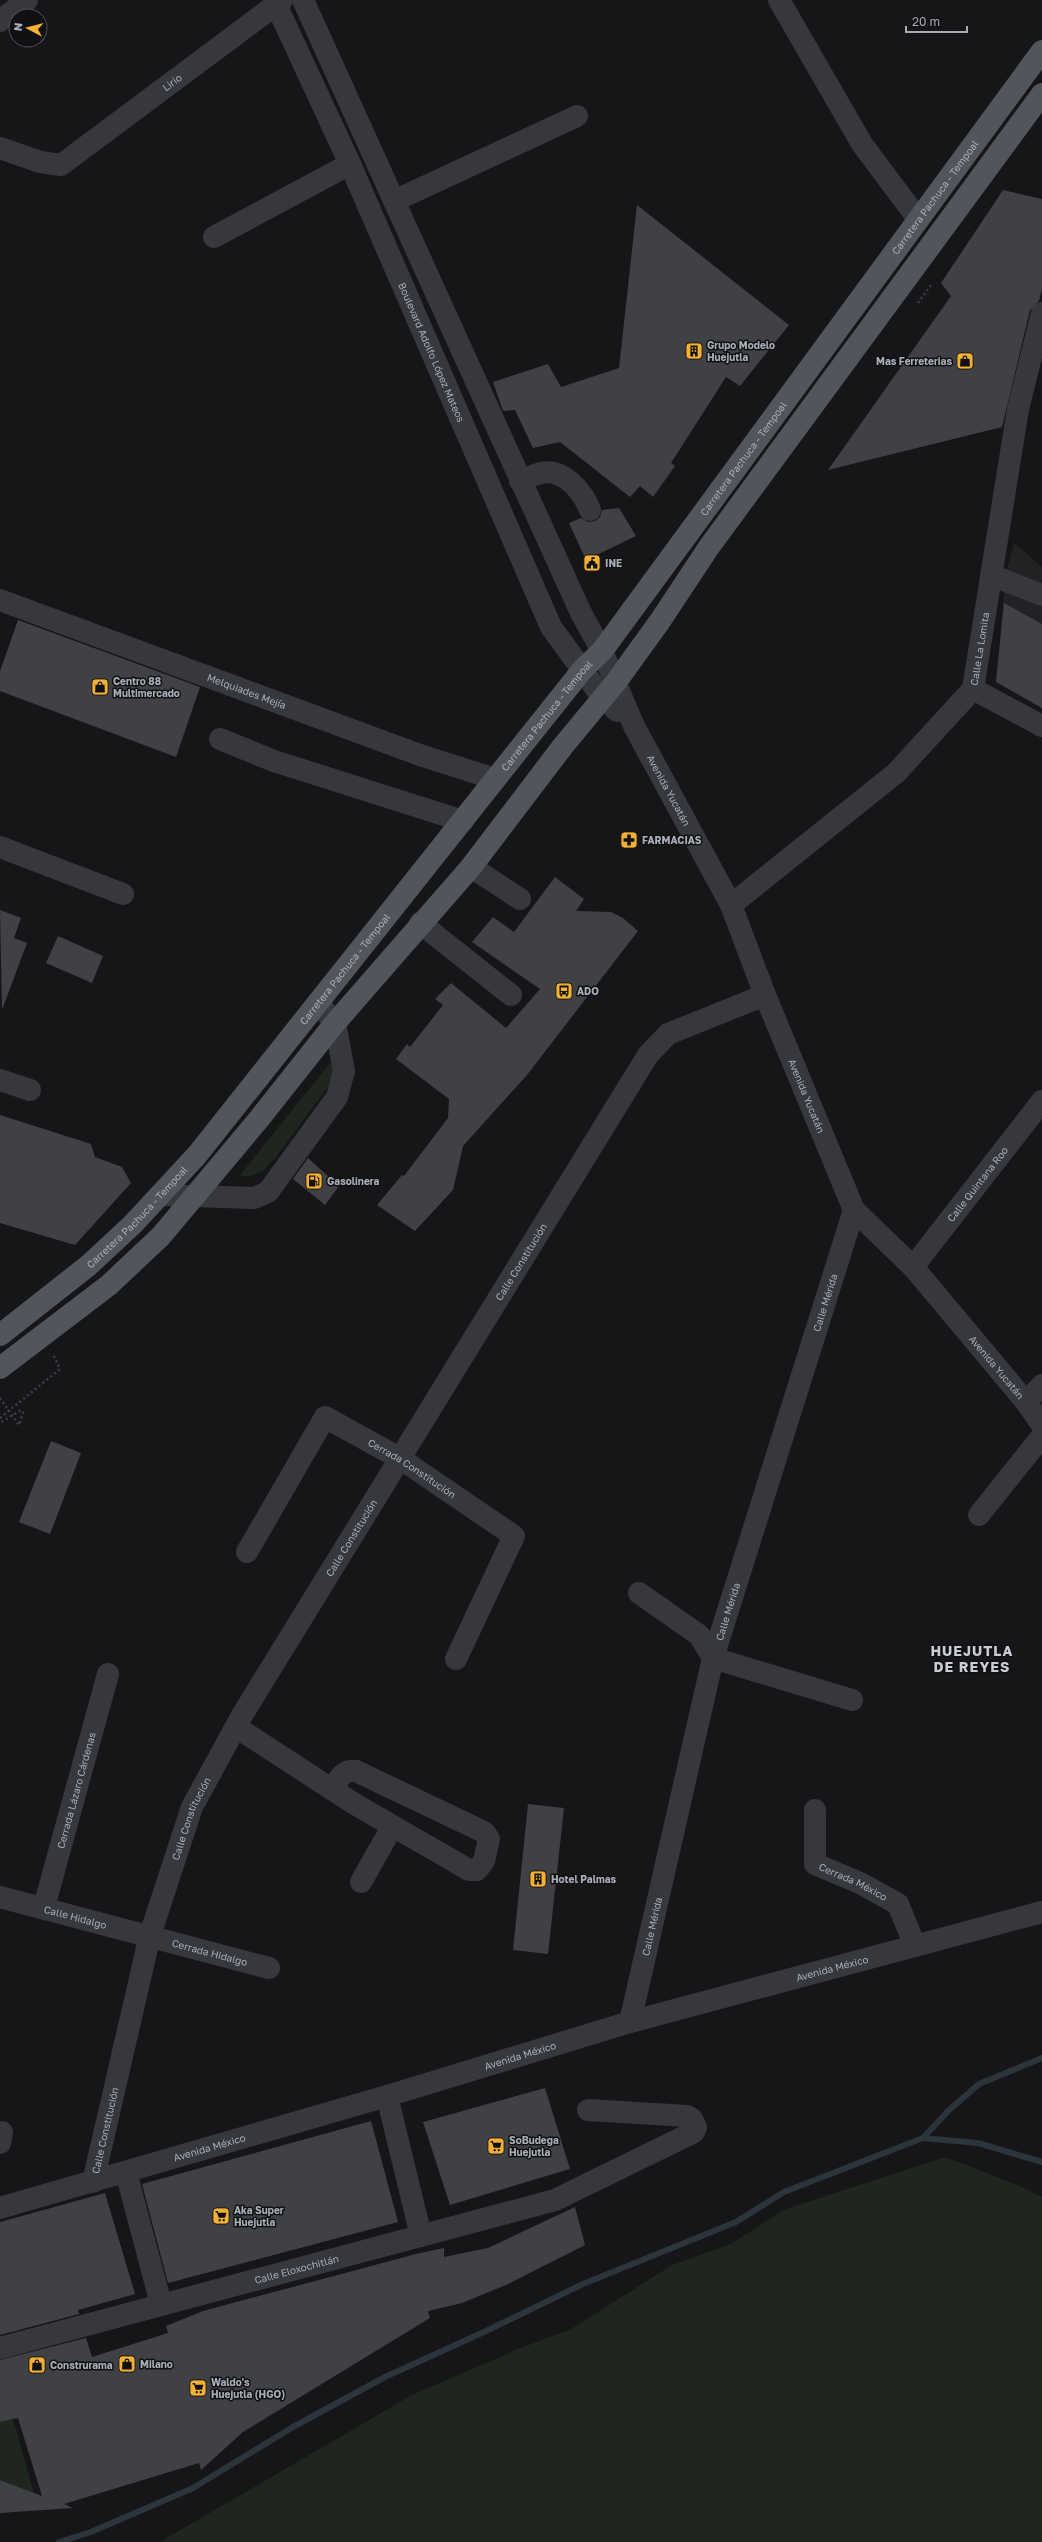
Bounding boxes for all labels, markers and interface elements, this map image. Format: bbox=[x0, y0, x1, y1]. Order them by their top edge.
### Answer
north arrow bbox=[8, 8, 48, 48]
scale bar bbox=[906, 8, 967, 34]
text: 20 m bbox=[912, 14, 940, 29]
text: N bbox=[11, 22, 25, 32]
street label: Lirio bbox=[160, 71, 184, 93]
street label: Carretera Pachuca - Tempoal bbox=[889, 138, 981, 257]
street label: Boulevard Adolfo López Mateos bbox=[396, 281, 467, 424]
place label: Grupo Modelo Huejutla bbox=[707, 339, 775, 363]
building icon: Grupo Modelo Huejutla bbox=[684, 341, 704, 361]
shop icon: Mas Ferreterias bbox=[955, 351, 975, 371]
place label: Mas Ferreterias bbox=[876, 355, 952, 367]
street label: Carretera Pachuca - Tempoal bbox=[697, 399, 789, 518]
public building icon: INE bbox=[582, 553, 602, 573]
place label: INE bbox=[605, 557, 622, 569]
street label: Calle La Lomita bbox=[968, 611, 991, 686]
street label: Carretera Pachuca - Tempoal bbox=[498, 658, 594, 773]
street label: Melquiades Mejía bbox=[206, 671, 288, 711]
place label: Centro 88 Multimercado bbox=[113, 675, 180, 699]
shop icon: Centro 88 Multimercado bbox=[90, 677, 110, 697]
street label: Avenida Yucatán bbox=[645, 752, 693, 828]
pharmacy icon: FARMACIAS bbox=[619, 830, 639, 850]
place label: FARMACIAS bbox=[642, 834, 702, 846]
street label: Carretera Pachuca - Tempoal bbox=[297, 911, 392, 1027]
bus stop icon: ADO bbox=[554, 981, 574, 1001]
place label: ADO bbox=[577, 985, 599, 997]
street label: Avenida Yucatán bbox=[786, 1057, 827, 1135]
street label: Calle Quintana Roo bbox=[944, 1144, 1010, 1224]
street label: Carretera Pachuca - Tempoal bbox=[84, 1164, 190, 1270]
fuel station icon: Gasolinera bbox=[304, 1171, 324, 1191]
place label: Gasolinera bbox=[327, 1175, 380, 1187]
street label: Calle Constitución bbox=[493, 1221, 549, 1303]
street label: Calle Mérida bbox=[810, 1272, 840, 1333]
street label: Avenida Yucatán bbox=[967, 1333, 1027, 1401]
street label: Cerrada Constitución bbox=[366, 1436, 458, 1501]
street label: Calle Constitución bbox=[323, 1497, 379, 1579]
street label: Calle Mérida bbox=[713, 1581, 742, 1642]
district label: HUEJUTLA DE REYES bbox=[930, 1642, 1014, 1675]
street label: Cerrada Lázaro Cárdenas bbox=[54, 1731, 98, 1850]
street label: Calle Constitución bbox=[169, 1775, 213, 1862]
street label: Cerrada México bbox=[817, 1860, 889, 1903]
building icon: Hotel Palmas bbox=[528, 1869, 548, 1889]
place label: Hotel Palmas bbox=[551, 1873, 617, 1885]
street label: Calle Mérida bbox=[639, 1896, 664, 1957]
street label: Calle Hidalgo bbox=[43, 1903, 108, 1931]
street label: Cerrada Hidalgo bbox=[171, 1937, 249, 1968]
street label: Avenida México bbox=[795, 1953, 869, 1983]
street label: Avenida México bbox=[483, 2039, 557, 2072]
street label: Calle Constitución bbox=[89, 2086, 121, 2175]
street label: Avenida México bbox=[172, 2131, 247, 2163]
place label: SoBudega Huejutla bbox=[509, 2134, 559, 2158]
supermarket icon: SoBudega Huejutla bbox=[486, 2136, 506, 2156]
place label: Aka Super Huejutla bbox=[234, 2204, 284, 2228]
supermarket icon: Aka Super Huejutla bbox=[211, 2206, 231, 2226]
street label: Calle Eloxochitlán bbox=[253, 2252, 340, 2286]
shop icon: Milano bbox=[117, 2354, 137, 2374]
shop icon: Construrama bbox=[27, 2355, 47, 2375]
place label: Milano bbox=[140, 2358, 173, 2370]
place label: Construrama bbox=[50, 2359, 113, 2371]
place label: Waldo's Huejutla (HGO) bbox=[211, 2376, 285, 2400]
supermarket icon: Waldo's Huejutla (HGO) bbox=[188, 2378, 208, 2398]

